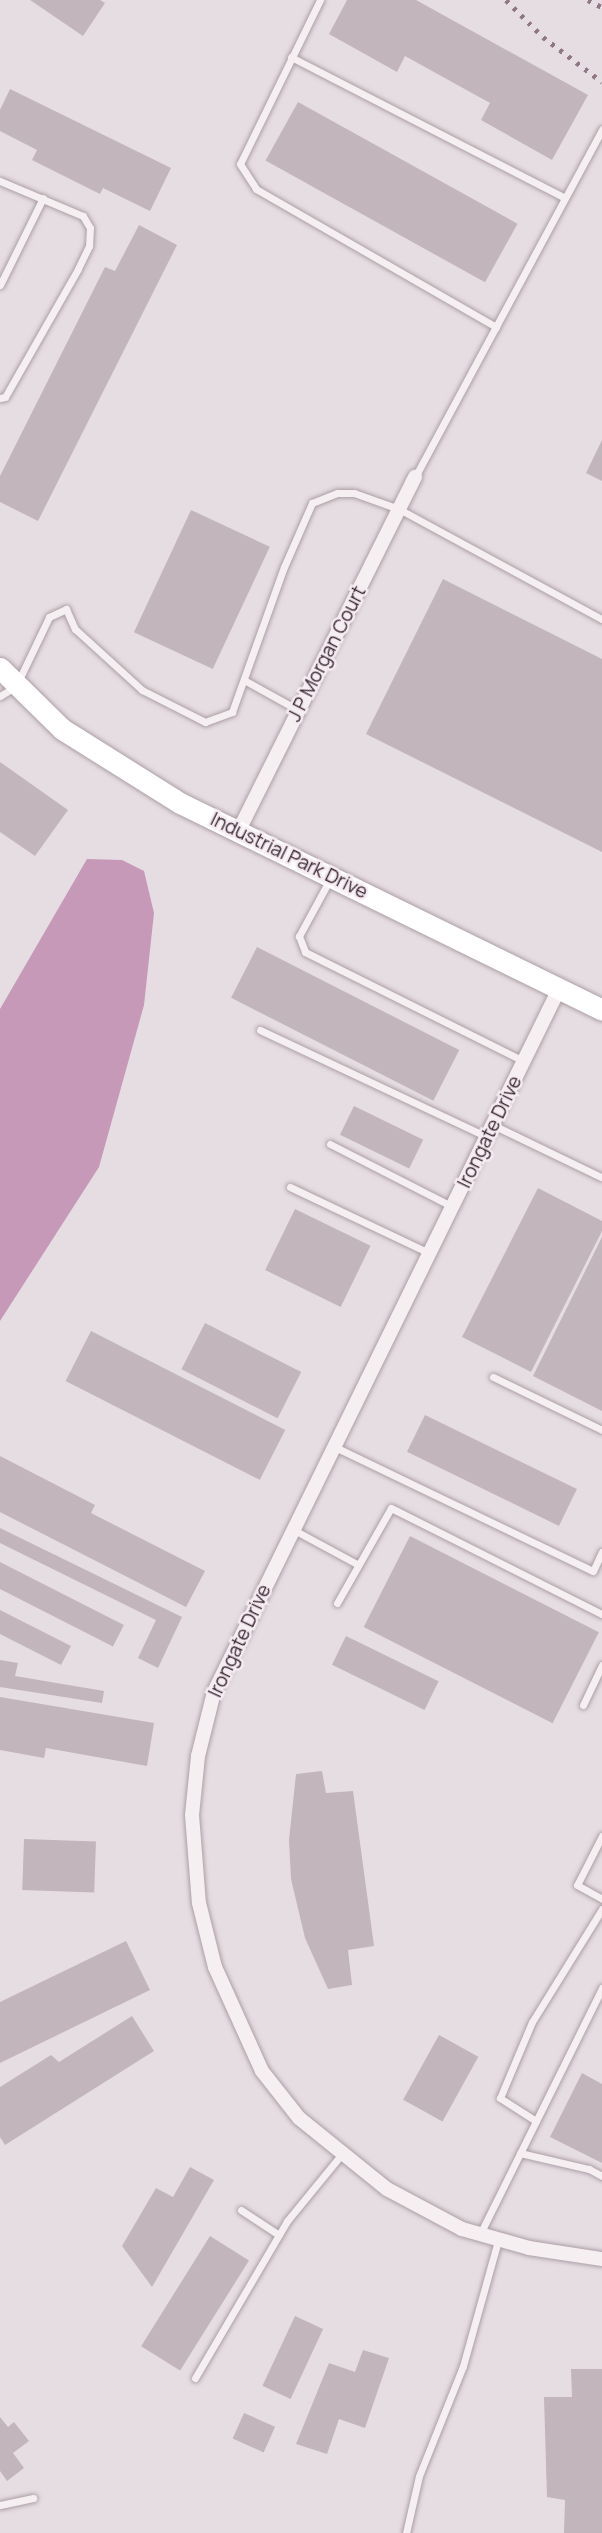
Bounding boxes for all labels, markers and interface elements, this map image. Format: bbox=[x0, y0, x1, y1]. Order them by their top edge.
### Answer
street label: J P Morgan Court bbox=[283, 582, 371, 726]
street label: Industrial Park Drive bbox=[207, 808, 371, 904]
street label: Irongate Drive bbox=[453, 1072, 527, 1192]
street label: Irongate Drive bbox=[204, 1581, 276, 1701]

